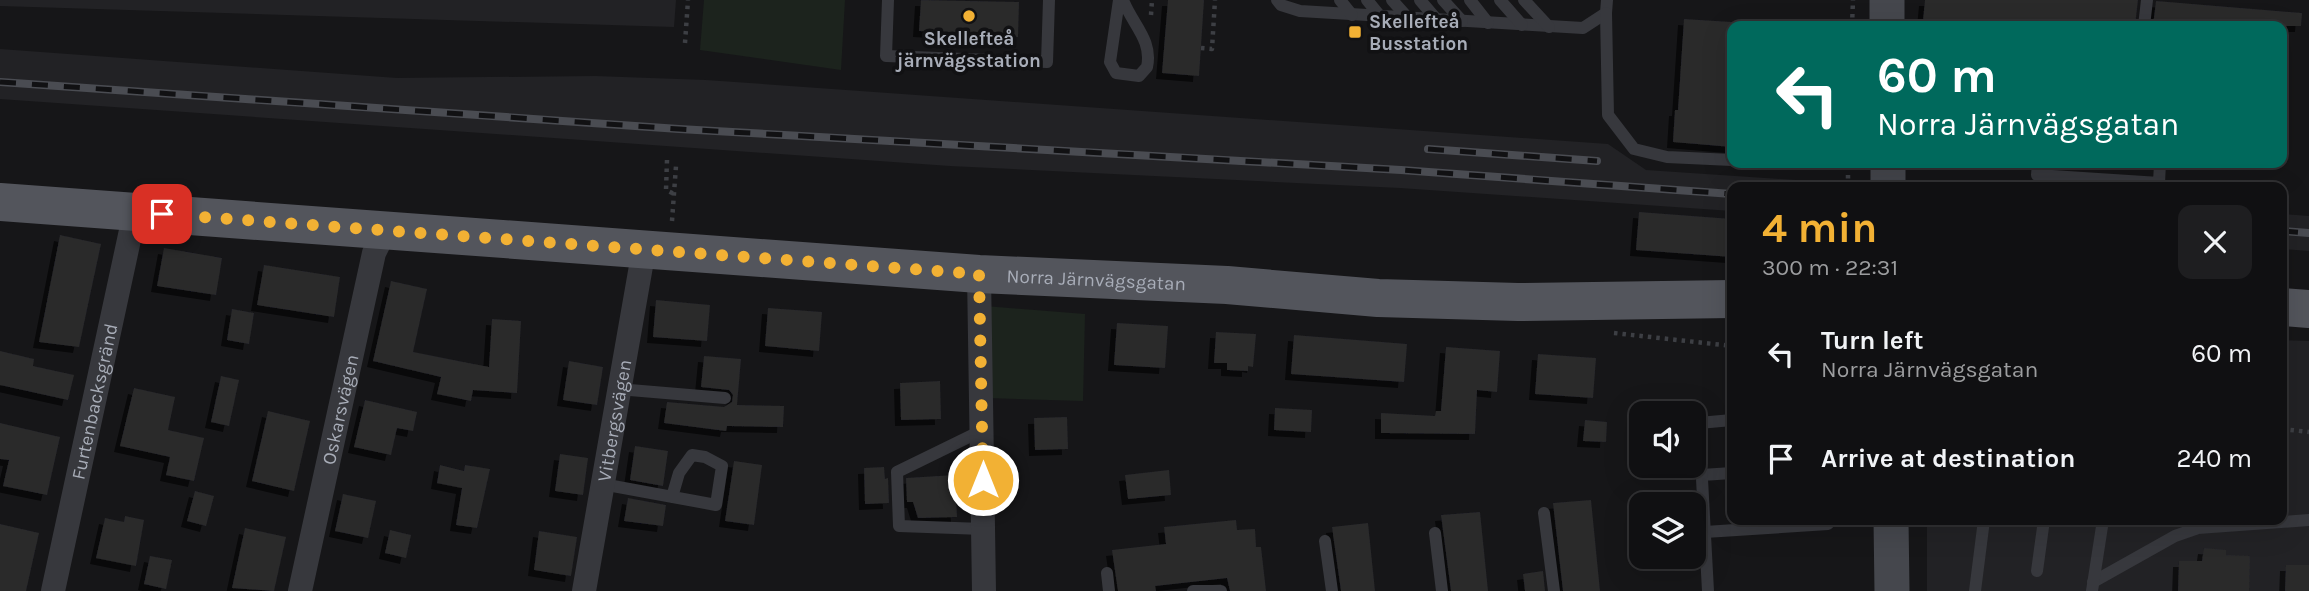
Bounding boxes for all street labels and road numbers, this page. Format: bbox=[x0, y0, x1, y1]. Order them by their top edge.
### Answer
street label: Norra Järnvägsgatan bbox=[1006, 265, 1186, 295]
street label: Furtenbacksgränd bbox=[67, 321, 123, 482]
street label: Oskarsvägen bbox=[318, 352, 364, 467]
street label: Vitbergsvägen bbox=[593, 358, 636, 484]

